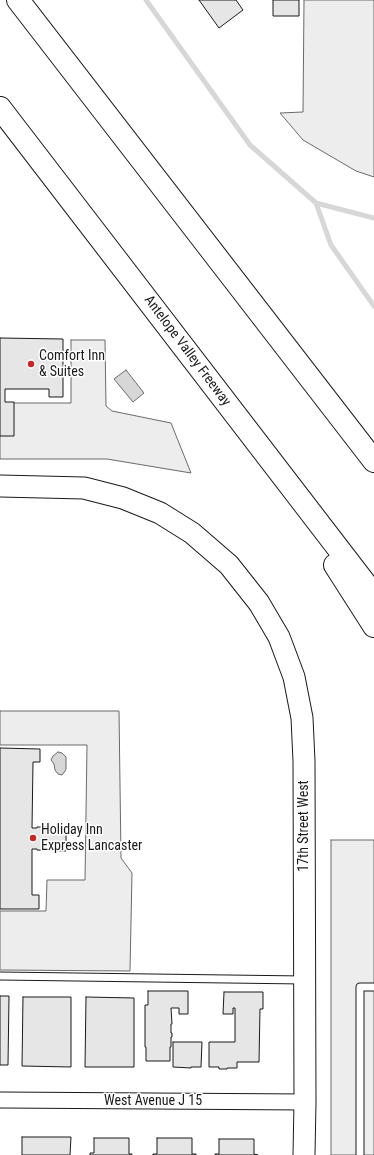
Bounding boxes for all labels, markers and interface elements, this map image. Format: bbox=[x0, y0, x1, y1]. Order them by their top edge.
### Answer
street label: Antelope Valley Freeway bbox=[140, 292, 234, 410]
place label: Comfort Inn & Suites bbox=[39, 348, 105, 380]
marker: Comfort Inn & Suites bbox=[26, 359, 36, 369]
street label: 17th Street West bbox=[296, 780, 312, 872]
place label: Holiday Inn Express Lancaster bbox=[41, 822, 142, 854]
marker: Holiday Inn Express Lancaster bbox=[28, 833, 38, 843]
street label: West Avenue J 15 bbox=[104, 1093, 202, 1109]

